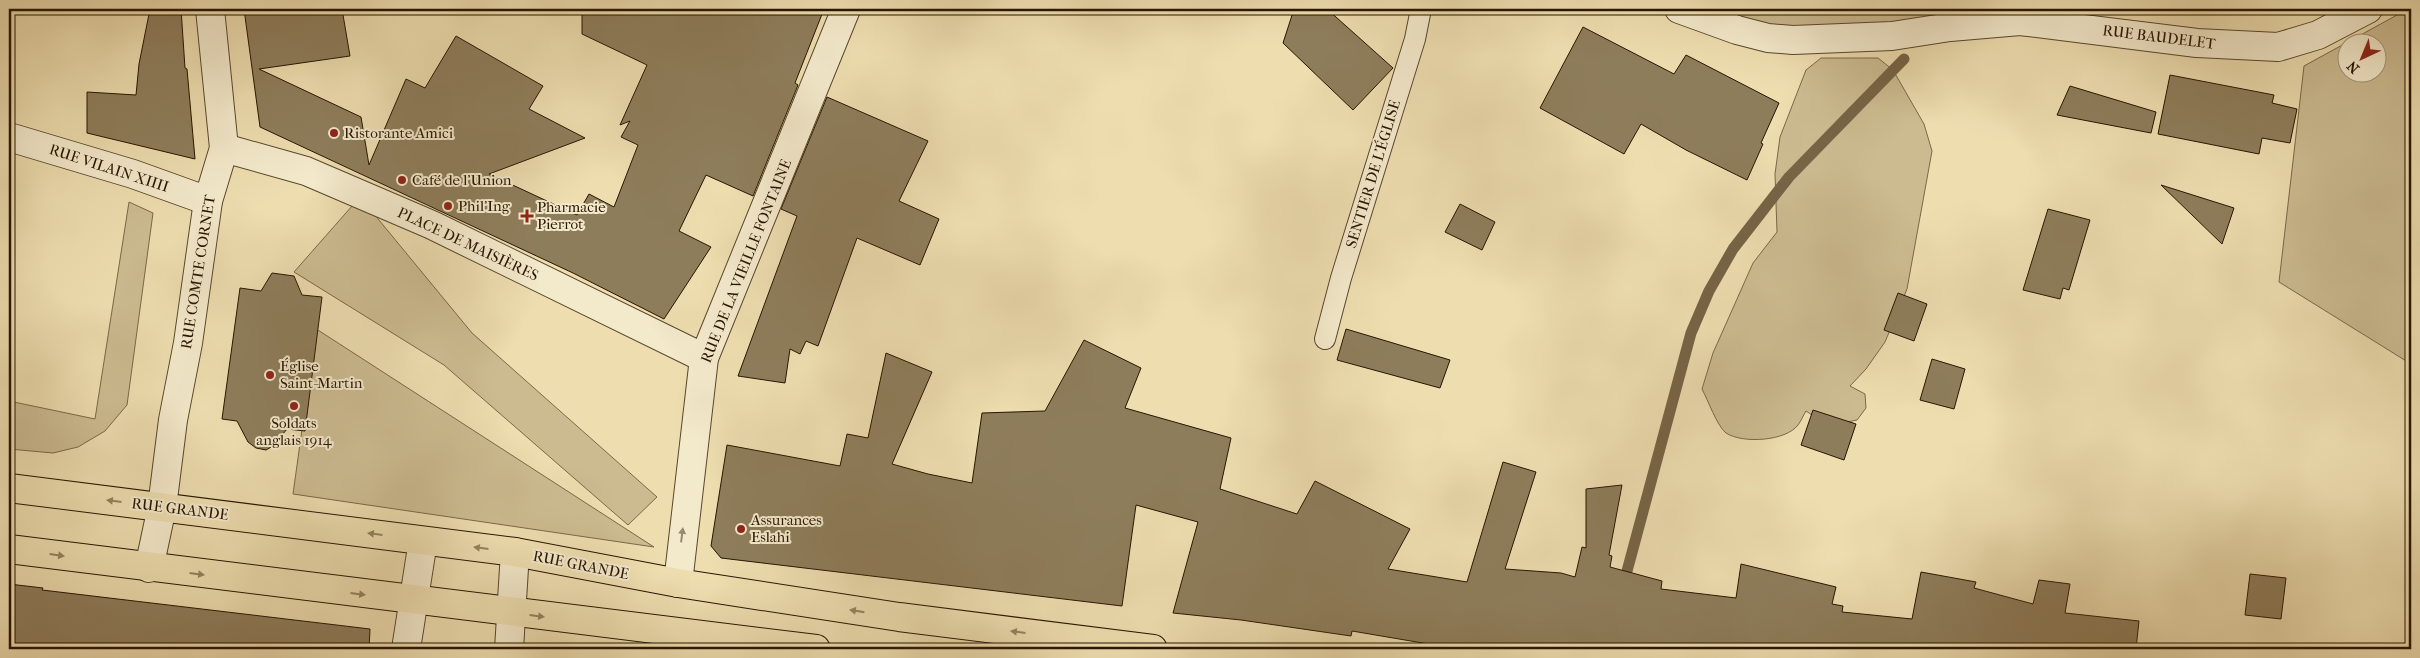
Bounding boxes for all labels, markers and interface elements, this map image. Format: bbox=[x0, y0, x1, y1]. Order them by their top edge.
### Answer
street label: RUE BAUDELET bbox=[2101, 21, 2217, 53]
north arrow bbox=[2338, 32, 2388, 82]
text: N bbox=[2343, 57, 2363, 77]
street label: SENTIER DE L’ÉGLISE bbox=[1342, 98, 1404, 250]
place label: Ristorante Amici bbox=[344, 124, 454, 142]
marker: Ristorante Amici bbox=[328, 127, 340, 139]
street label: RUE VILAIN XIIII bbox=[47, 140, 171, 196]
street label: RUE DE LA VIEILLE FONTAINE bbox=[697, 156, 795, 366]
place label: Café de l'Union bbox=[412, 171, 512, 189]
marker: Café de l'Union bbox=[396, 174, 408, 186]
street label: RUE COMTE CORNET bbox=[177, 193, 219, 350]
place label: Phil'Ing bbox=[458, 197, 511, 215]
place label: Pharmacie Pierrot bbox=[537, 198, 606, 233]
marker: Phil'Ing bbox=[442, 200, 454, 212]
street label: PLACE DE MAISIÈRES bbox=[395, 203, 542, 285]
marker: Pharmacie Pierrot bbox=[521, 210, 533, 222]
place label: Église Saint-Martin bbox=[280, 357, 363, 392]
marker: Église Saint-Martin bbox=[264, 369, 276, 381]
marker: Soldats anglais 1914 bbox=[288, 400, 300, 412]
place label: Soldats anglais 1914 bbox=[256, 414, 333, 449]
street label: RUE GRANDE bbox=[131, 494, 229, 524]
one-way arrow bbox=[106, 497, 122, 505]
place label: Assurances Eslahi bbox=[750, 511, 822, 546]
marker: Assurances Eslahi bbox=[735, 523, 747, 535]
one-way arrow bbox=[678, 527, 686, 543]
one-way arrow bbox=[366, 530, 382, 538]
one-way arrow bbox=[473, 544, 489, 552]
street label: RUE GRANDE bbox=[531, 547, 631, 583]
one-way arrow bbox=[49, 551, 65, 559]
one-way arrow bbox=[189, 570, 205, 578]
one-way arrow bbox=[351, 590, 367, 598]
one-way arrow bbox=[848, 606, 864, 614]
one-way arrow bbox=[529, 612, 545, 620]
one-way arrow bbox=[1009, 628, 1025, 636]

